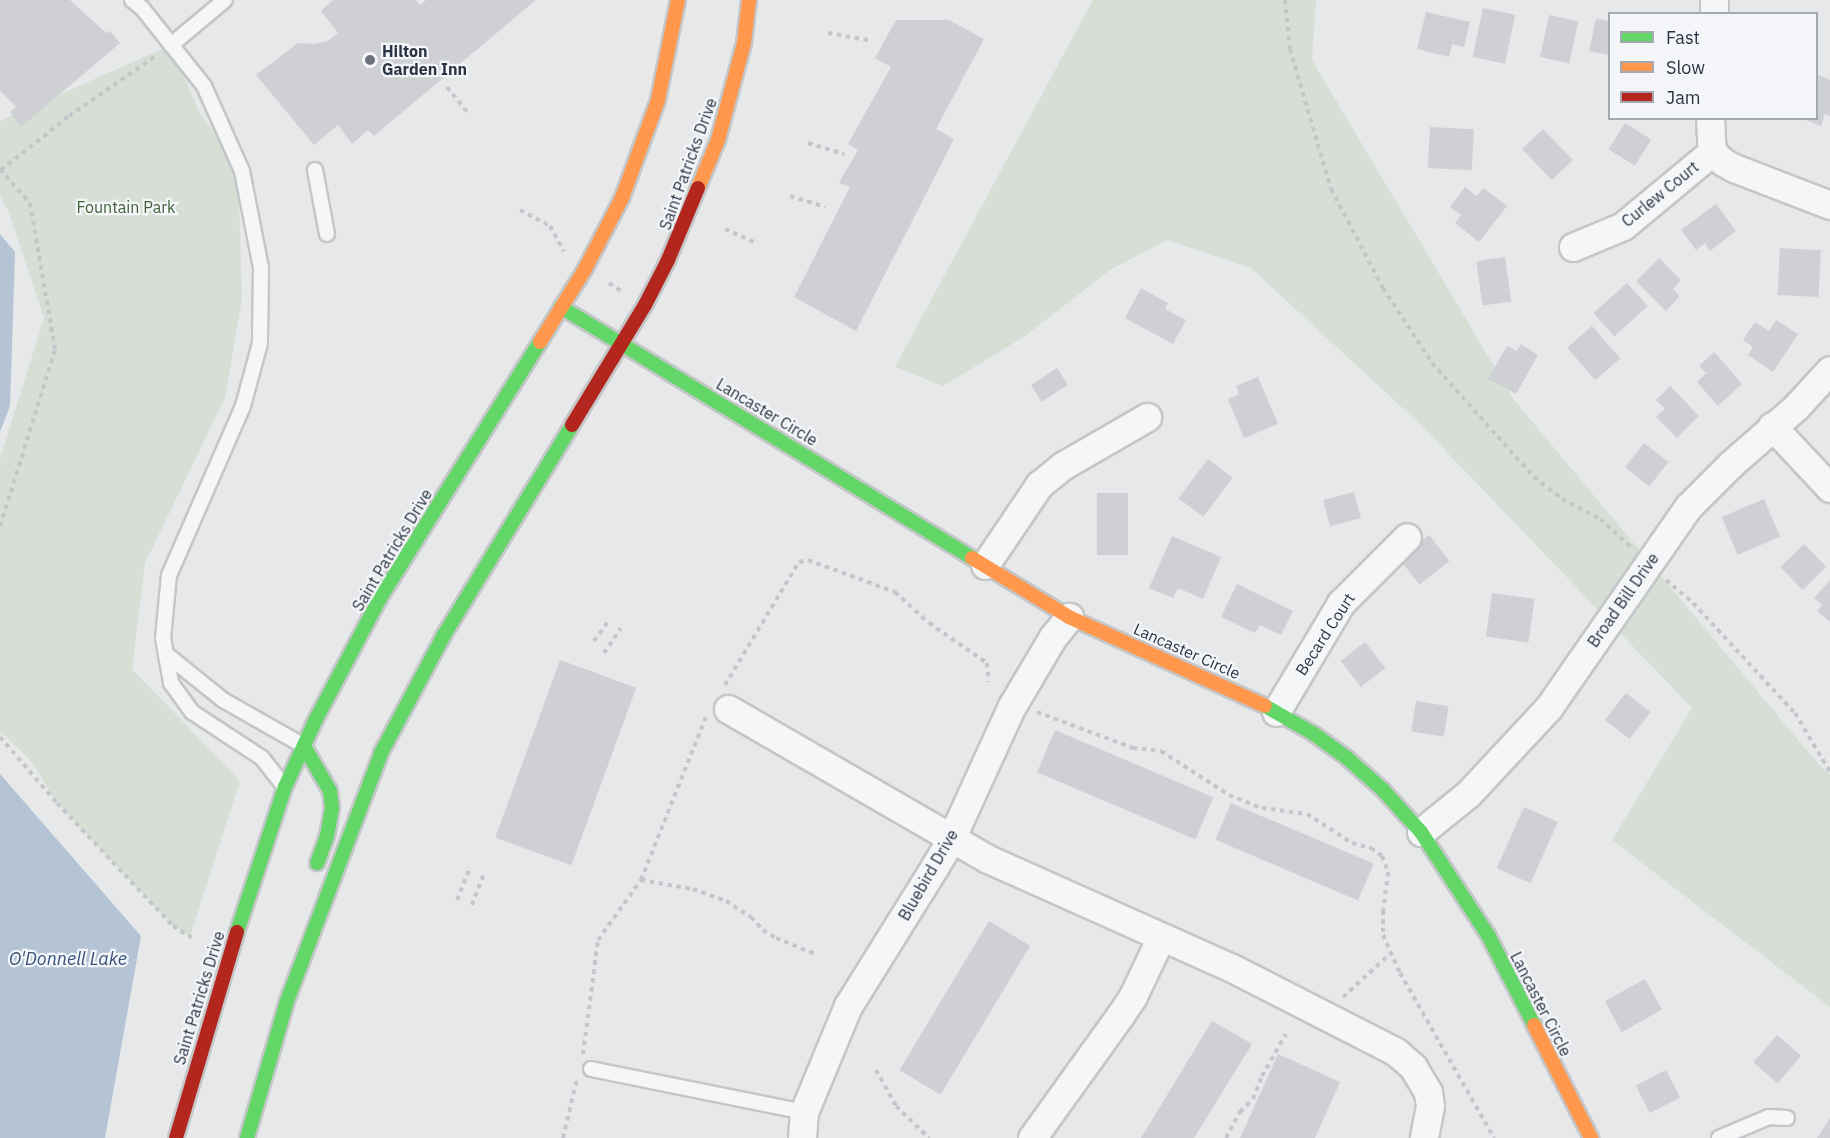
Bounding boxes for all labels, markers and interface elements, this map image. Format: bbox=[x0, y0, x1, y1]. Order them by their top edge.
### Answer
legend bbox=[1608, 12, 1818, 120]
text: Fast bbox=[1666, 26, 1700, 49]
place label: Hilton Garden Inn bbox=[382, 41, 467, 79]
marker: Hilton Garden Inn bbox=[363, 53, 377, 67]
text: Slow bbox=[1666, 56, 1705, 79]
text: Jam bbox=[1666, 86, 1701, 109]
street label: Saint Patricks Drive bbox=[655, 95, 721, 233]
street label: Curlew Court bbox=[1618, 157, 1702, 231]
park label: Fountain Park bbox=[76, 197, 176, 217]
street label: Lancaster Circle bbox=[713, 374, 821, 450]
street label: Saint Patricks Drive bbox=[348, 486, 436, 614]
street label: Broad Bill Drive bbox=[1583, 549, 1663, 651]
street label: Becard Court bbox=[1291, 589, 1359, 679]
street label: Lancaster Circle bbox=[1131, 619, 1243, 683]
street label: Bluebird Drive bbox=[894, 826, 962, 924]
street label: Saint Patricks Drive bbox=[170, 929, 228, 1067]
water label: O'Donnell Lake bbox=[9, 948, 127, 970]
street label: Lancaster Circle bbox=[1506, 948, 1576, 1060]

